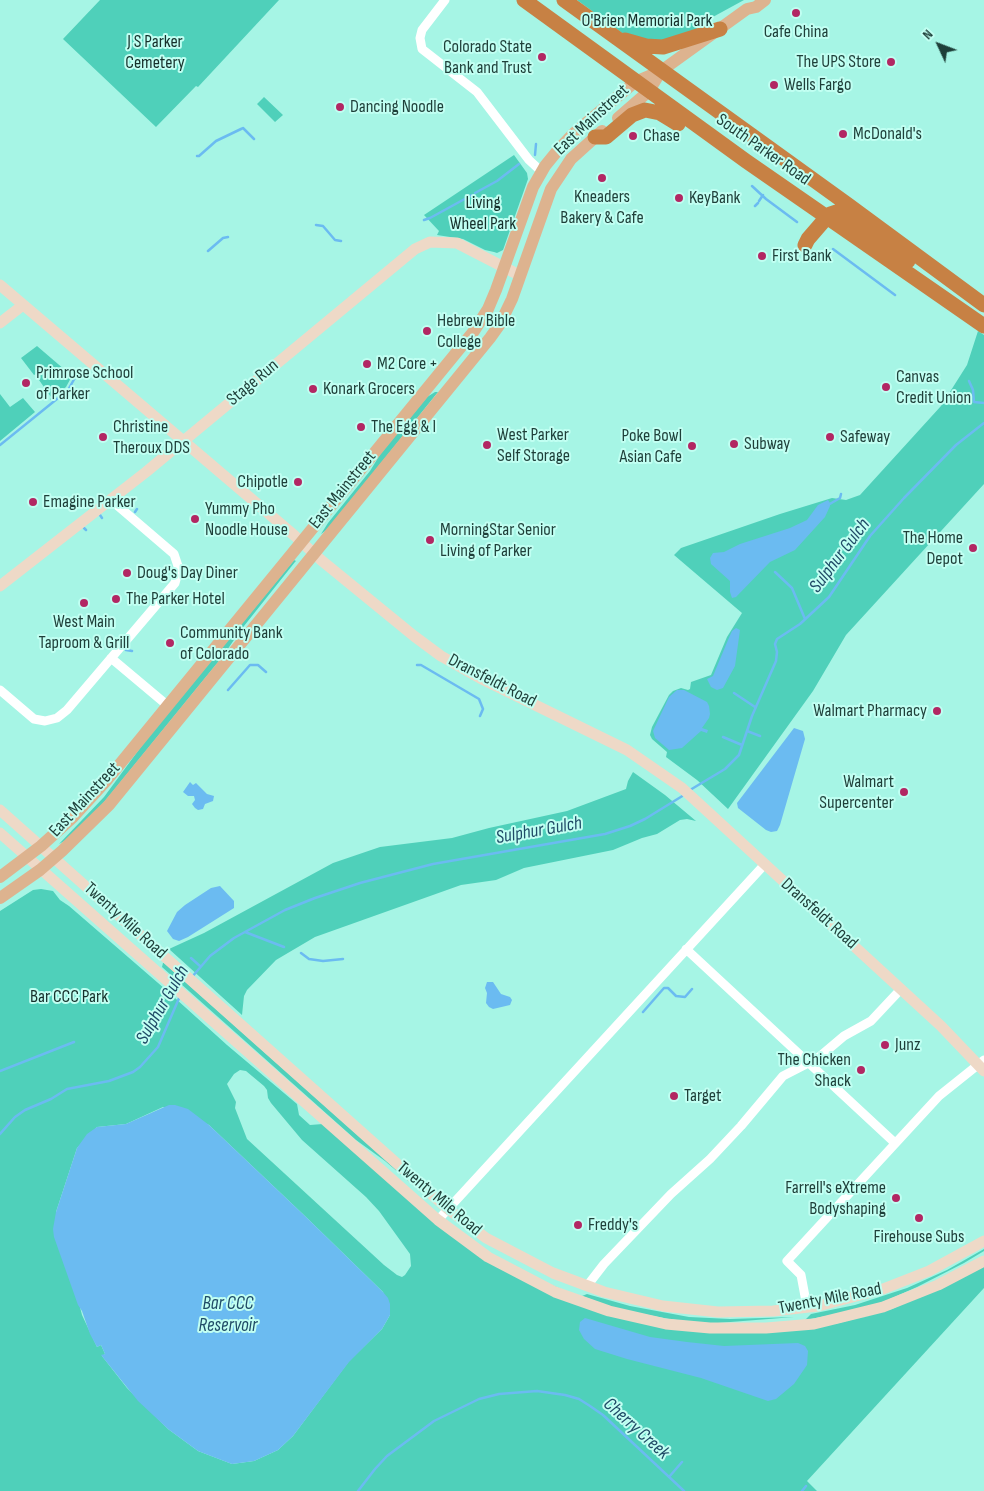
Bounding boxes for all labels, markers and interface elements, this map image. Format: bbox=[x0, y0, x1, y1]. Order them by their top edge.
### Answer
marker: Cafe China bbox=[790, 7, 802, 19]
park label: O'Brien Memorial Park bbox=[582, 10, 712, 32]
north arrow bbox=[914, 20, 964, 70]
place label: Cafe China bbox=[764, 21, 828, 43]
text: N bbox=[919, 26, 936, 43]
park label: J S Parker Cemetery bbox=[125, 31, 185, 74]
place label: Colorado State Bank and Trust bbox=[443, 36, 532, 78]
marker: Colorado State Bank and Trust bbox=[536, 51, 548, 63]
place label: The UPS Store bbox=[796, 51, 881, 73]
marker: The UPS Store bbox=[885, 56, 897, 68]
place label: Wells Fargo bbox=[784, 74, 851, 96]
marker: Wells Fargo bbox=[768, 79, 780, 91]
street label: East Mainstreet bbox=[550, 80, 634, 160]
place label: Dancing Noodle bbox=[350, 96, 444, 118]
marker: Dancing Noodle bbox=[334, 101, 346, 113]
street label: South Parker Road bbox=[712, 110, 814, 190]
place label: McDonald's bbox=[853, 123, 922, 145]
place label: Chase bbox=[643, 125, 680, 147]
marker: McDonald's bbox=[837, 128, 849, 140]
marker: Chase bbox=[627, 130, 639, 142]
marker: Kneaders Bakery & Cafe bbox=[596, 172, 608, 184]
place label: Kneaders Bakery & Cafe bbox=[560, 186, 644, 228]
place label: KeyBank bbox=[689, 187, 740, 209]
park label: Living Wheel Park bbox=[450, 192, 516, 234]
marker: KeyBank bbox=[673, 192, 685, 204]
place label: First Bank bbox=[772, 245, 832, 267]
marker: First Bank bbox=[756, 250, 768, 262]
place label: Hebrew Bible College bbox=[437, 310, 515, 352]
marker: Hebrew Bible College bbox=[421, 325, 433, 337]
place label: M2 Core + bbox=[377, 353, 438, 375]
street label: Stage Run bbox=[223, 355, 283, 411]
marker: M2 Core + bbox=[361, 358, 373, 370]
place label: Primrose School of Parker bbox=[36, 362, 133, 404]
place label: Canvas Credit Union bbox=[896, 366, 971, 408]
marker: Primrose School of Parker bbox=[20, 377, 32, 389]
place label: Konark Grocers bbox=[323, 378, 415, 400]
marker: Canvas Credit Union bbox=[880, 381, 892, 393]
marker: Konark Grocers bbox=[307, 383, 319, 395]
place label: Christine Theroux DDS bbox=[113, 416, 190, 458]
place label: The Egg & I bbox=[371, 416, 436, 438]
marker: The Egg & I bbox=[355, 421, 367, 433]
place label: West Parker Self Storage bbox=[497, 424, 570, 466]
place label: Poke Bowl Asian Cafe bbox=[620, 425, 682, 468]
place label: Safeway bbox=[840, 426, 890, 448]
marker: Christine Theroux DDS bbox=[97, 431, 109, 443]
marker: Safeway bbox=[824, 431, 836, 443]
place label: Subway bbox=[744, 433, 790, 455]
marker: Subway bbox=[728, 438, 740, 450]
marker: West Parker Self Storage bbox=[481, 439, 493, 451]
marker: Poke Bowl Asian Cafe bbox=[686, 440, 698, 452]
street label: East Mainstreet bbox=[305, 447, 381, 533]
place label: Chipotle bbox=[237, 471, 288, 493]
marker: Chipotle bbox=[292, 476, 304, 488]
place label: Emagine Parker bbox=[43, 491, 136, 513]
marker: Emagine Parker bbox=[27, 496, 39, 508]
place label: Yummy Pho Noodle House bbox=[205, 498, 288, 540]
marker: Yummy Pho Noodle House bbox=[189, 513, 201, 525]
water label: Sulphur Gulch bbox=[805, 514, 875, 598]
place label: MorningStar Senior Living of Parker bbox=[440, 519, 556, 562]
place label: The Home Depot bbox=[903, 527, 963, 570]
marker: MorningStar Senior Living of Parker bbox=[424, 534, 436, 546]
marker: The Home Depot bbox=[967, 542, 979, 554]
place label: Doug's Day Diner bbox=[137, 562, 238, 584]
marker: Doug's Day Diner bbox=[121, 567, 133, 579]
place label: The Parker Hotel bbox=[126, 588, 225, 610]
marker: The Parker Hotel bbox=[110, 593, 122, 605]
marker: West Main Taproom & Grill bbox=[78, 597, 90, 609]
place label: West Main Taproom & Grill bbox=[39, 611, 129, 654]
place label: Community Bank of Colorado bbox=[180, 622, 283, 664]
marker: Community Bank of Colorado bbox=[164, 637, 176, 649]
street label: Dransfeldt Road bbox=[444, 650, 540, 712]
place label: Walmart Pharmacy bbox=[813, 700, 927, 722]
marker: Walmart Pharmacy bbox=[931, 705, 943, 717]
street label: East Mainstreet bbox=[45, 758, 125, 842]
place label: Walmart Supercenter bbox=[819, 771, 894, 814]
marker: Walmart Supercenter bbox=[898, 786, 910, 798]
water label: Sulphur Gulch bbox=[494, 812, 584, 850]
street label: Dransfeldt Road bbox=[776, 874, 862, 954]
street label: Twenty Mile Road bbox=[79, 878, 171, 964]
water label: Sulphur Gulch bbox=[131, 962, 195, 1048]
park label: Bar CCC Park bbox=[30, 986, 108, 1008]
place label: Junz bbox=[895, 1034, 920, 1056]
marker: Junz bbox=[879, 1039, 891, 1051]
place label: The Chicken Shack bbox=[778, 1049, 851, 1092]
marker: The Chicken Shack bbox=[855, 1064, 867, 1076]
place label: Target bbox=[684, 1085, 722, 1107]
marker: Target bbox=[668, 1090, 680, 1102]
street label: Twenty Mile Road bbox=[392, 1157, 486, 1241]
place label: Farrell's eXtreme Bodyshaping bbox=[785, 1177, 886, 1220]
marker: Farrell's eXtreme Bodyshaping bbox=[890, 1192, 902, 1204]
marker: Firehouse Subs bbox=[913, 1212, 925, 1224]
place label: Freddy's bbox=[588, 1214, 638, 1236]
marker: Freddy's bbox=[572, 1219, 584, 1231]
place label: Firehouse Subs bbox=[874, 1226, 964, 1248]
street label: Twenty Mile Road bbox=[777, 1278, 883, 1320]
water label: Bar CCC Reservoir bbox=[199, 1293, 257, 1337]
water label: Cherry Creek bbox=[598, 1393, 674, 1465]

